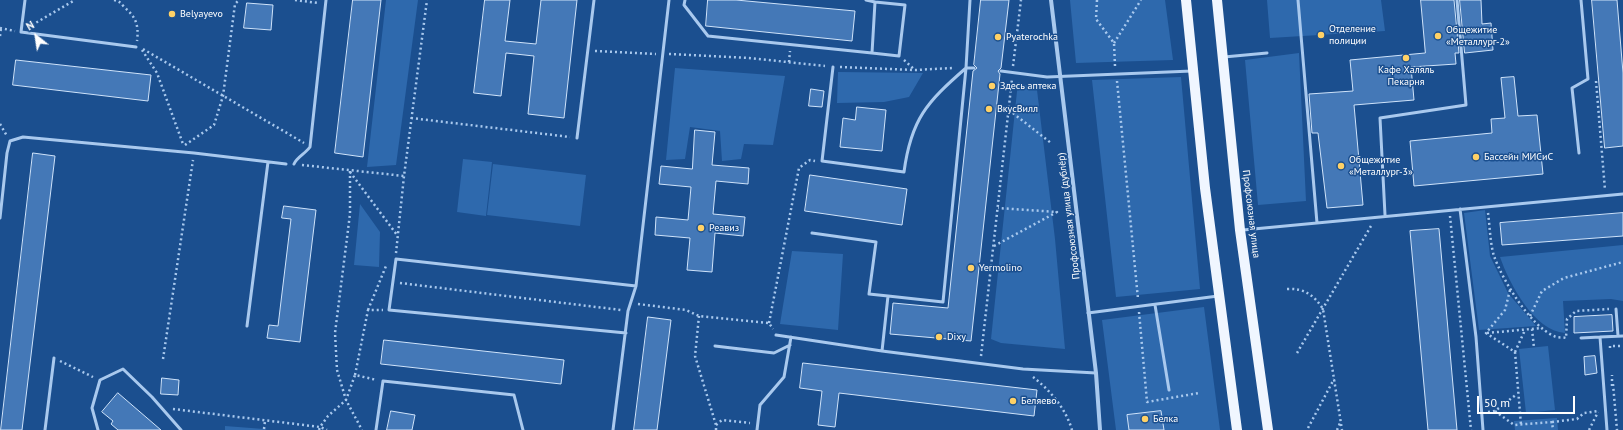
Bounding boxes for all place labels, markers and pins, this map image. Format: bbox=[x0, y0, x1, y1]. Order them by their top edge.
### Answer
place label: Belyayevo bbox=[180, 8, 223, 20]
marker: Belyayevo bbox=[167, 9, 177, 19]
place label: Отделение полиции bbox=[1329, 23, 1376, 46]
place label: Общежитие «Металлург-2» bbox=[1446, 24, 1510, 48]
marker: Отделение полиции bbox=[1316, 30, 1326, 40]
place label: Pyaterochka bbox=[1006, 31, 1058, 43]
marker: Общежитие «Металлург-2» bbox=[1433, 31, 1443, 41]
marker: Pyaterochka bbox=[993, 32, 1003, 42]
marker: Кафе Халяль Пекарня bbox=[1401, 53, 1411, 63]
place label: Кафе Халяль Пекарня bbox=[1378, 64, 1434, 88]
place label: Здесь аптека bbox=[1000, 80, 1057, 92]
marker: Здесь аптека bbox=[987, 81, 997, 91]
place label: ВкусВилл bbox=[997, 103, 1038, 115]
marker: ВкусВилл bbox=[984, 104, 994, 114]
place label: Бассейн МИСиС bbox=[1484, 151, 1553, 163]
marker: Бассейн МИСиС bbox=[1471, 152, 1481, 162]
place label: Общежитие «Металлург-3» bbox=[1349, 154, 1413, 178]
marker: Общежитие «Металлург-3» bbox=[1336, 161, 1346, 171]
place label: Реавиз bbox=[709, 222, 739, 234]
marker: Реавиз bbox=[696, 223, 706, 233]
place label: Yermolino bbox=[979, 262, 1022, 274]
marker: Yermolino bbox=[966, 263, 976, 273]
place label: Dixy bbox=[947, 331, 966, 343]
marker: Dixy bbox=[934, 332, 944, 342]
place label: Беляево bbox=[1021, 395, 1057, 407]
marker: Беляево bbox=[1008, 396, 1018, 406]
place label: Белка bbox=[1153, 413, 1178, 425]
marker: Белка bbox=[1140, 414, 1150, 424]

